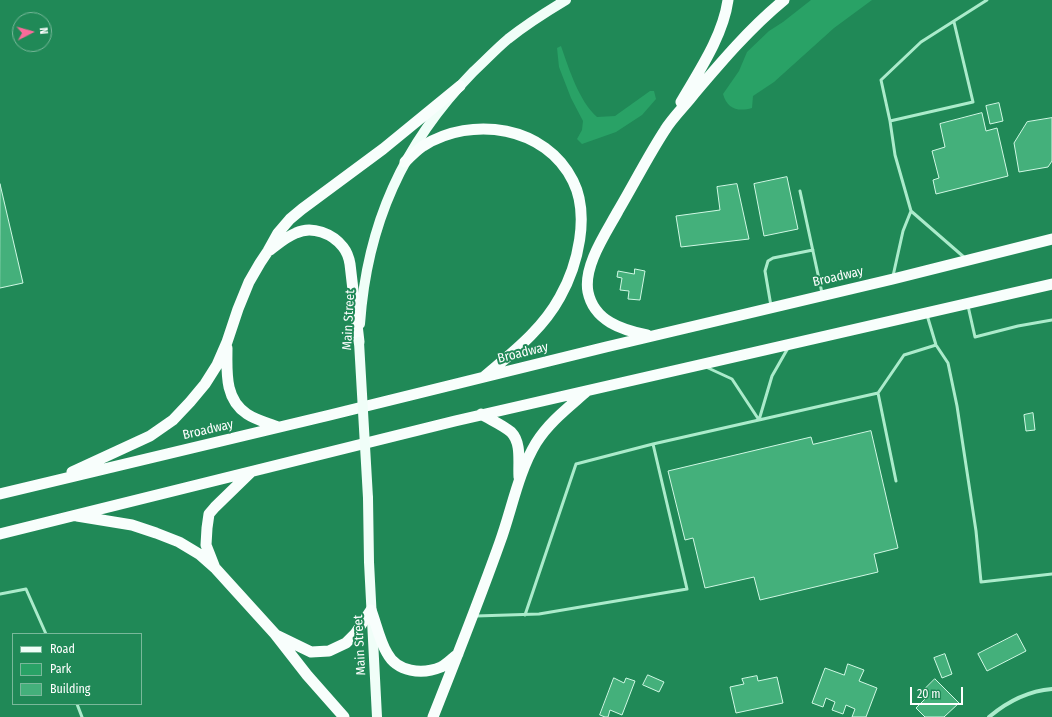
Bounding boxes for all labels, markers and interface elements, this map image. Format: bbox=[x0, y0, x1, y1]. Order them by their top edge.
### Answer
north arrow bbox=[12, 12, 52, 52]
text: N bbox=[37, 27, 50, 35]
street label: Broadway bbox=[811, 264, 865, 290]
street label: Main Street bbox=[340, 289, 358, 351]
street label: Broadway bbox=[496, 339, 550, 367]
street label: Broadway bbox=[181, 417, 235, 443]
street label: Main Street bbox=[351, 614, 369, 676]
legend bbox=[12, 633, 142, 705]
text: Road bbox=[50, 642, 75, 656]
text: Park bbox=[50, 662, 71, 676]
scale bar bbox=[912, 679, 965, 705]
text: Building bbox=[50, 682, 90, 696]
text: 20 m bbox=[917, 687, 941, 701]

